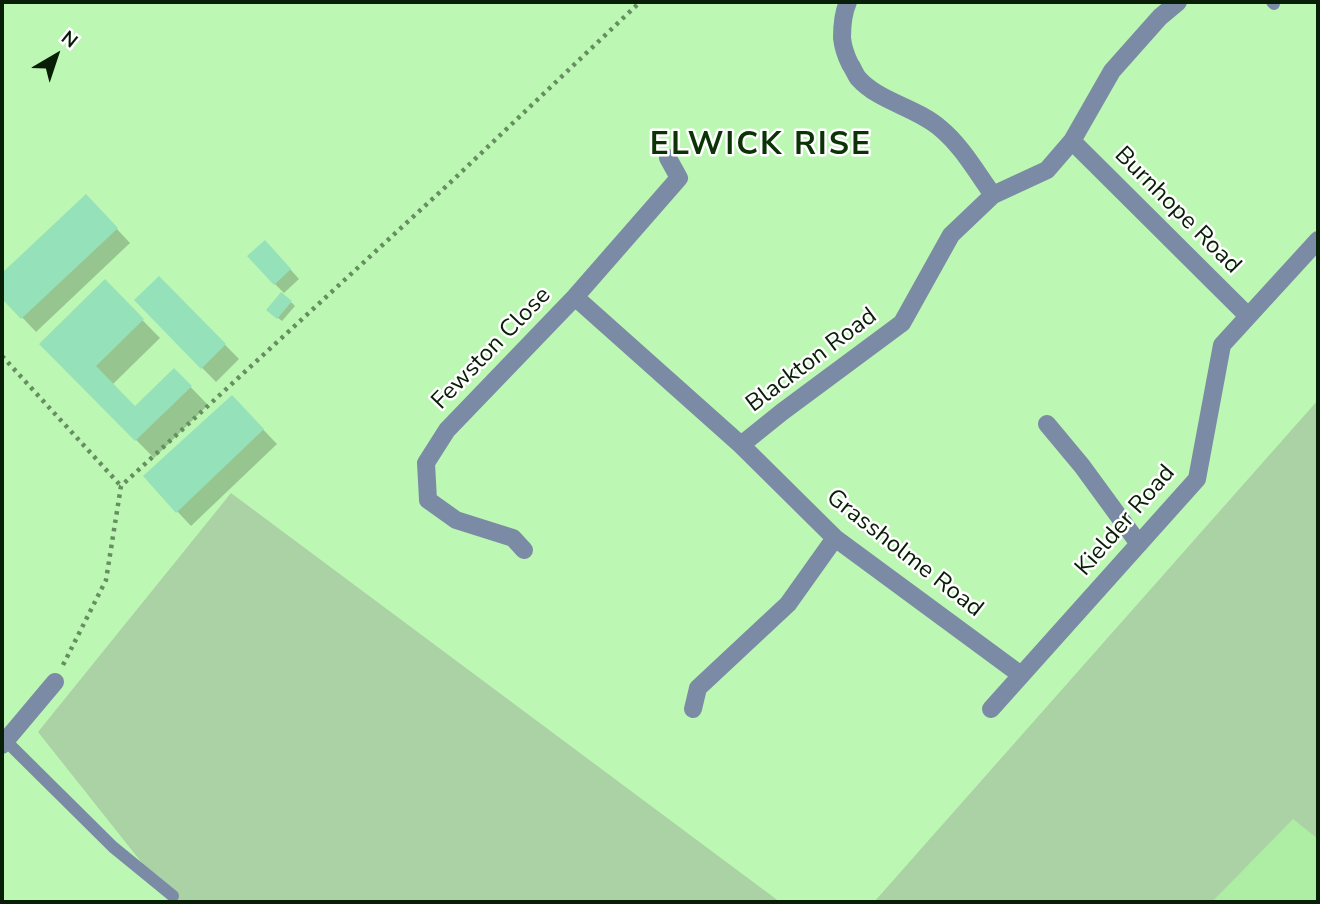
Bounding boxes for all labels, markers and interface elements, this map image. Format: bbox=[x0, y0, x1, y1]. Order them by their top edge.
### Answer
north arrow bbox=[21, 21, 91, 91]
text: N bbox=[56, 25, 83, 54]
district label: ELWICK RISE bbox=[651, 127, 871, 165]
street label: Burnhope Road bbox=[1108, 142, 1246, 280]
street label: Fewston Close bbox=[426, 282, 558, 416]
street label: Blackton Road bbox=[741, 303, 883, 419]
street label: Kielder Road bbox=[1070, 460, 1182, 582]
street label: Grassholme Road bbox=[820, 484, 988, 624]

